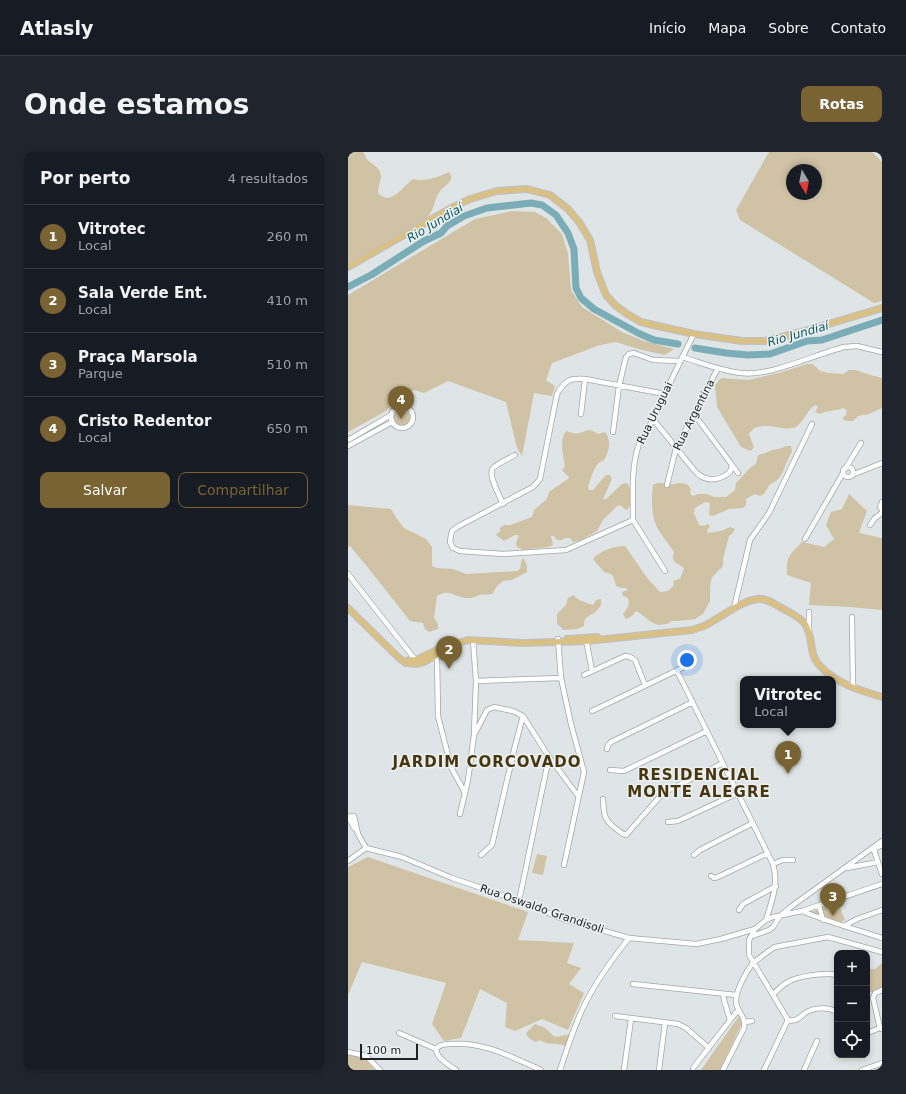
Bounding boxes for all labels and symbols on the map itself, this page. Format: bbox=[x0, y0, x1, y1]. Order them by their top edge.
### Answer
north arrow bbox=[786, 164, 822, 200]
water label: Rio Jundiaí bbox=[404, 200, 467, 245]
water label: Rio Jundiaí bbox=[766, 318, 832, 349]
street label: Rua Argentina bbox=[670, 377, 718, 453]
street label: Rua Uruguai bbox=[634, 380, 676, 446]
pin: 4 bbox=[388, 386, 414, 419]
pin: 2 bbox=[436, 636, 462, 669]
your location bbox=[677, 650, 697, 670]
pin: 1 bbox=[775, 741, 801, 774]
district label: JARDIM CORCOVADO bbox=[392, 753, 582, 771]
district label: RESIDENCIAL MONTE ALEGRE bbox=[627, 766, 771, 801]
street label: Rua Oswaldo Grandisoli bbox=[478, 882, 606, 936]
pin: 3 bbox=[820, 883, 846, 916]
scale bar bbox=[360, 1042, 418, 1061]

